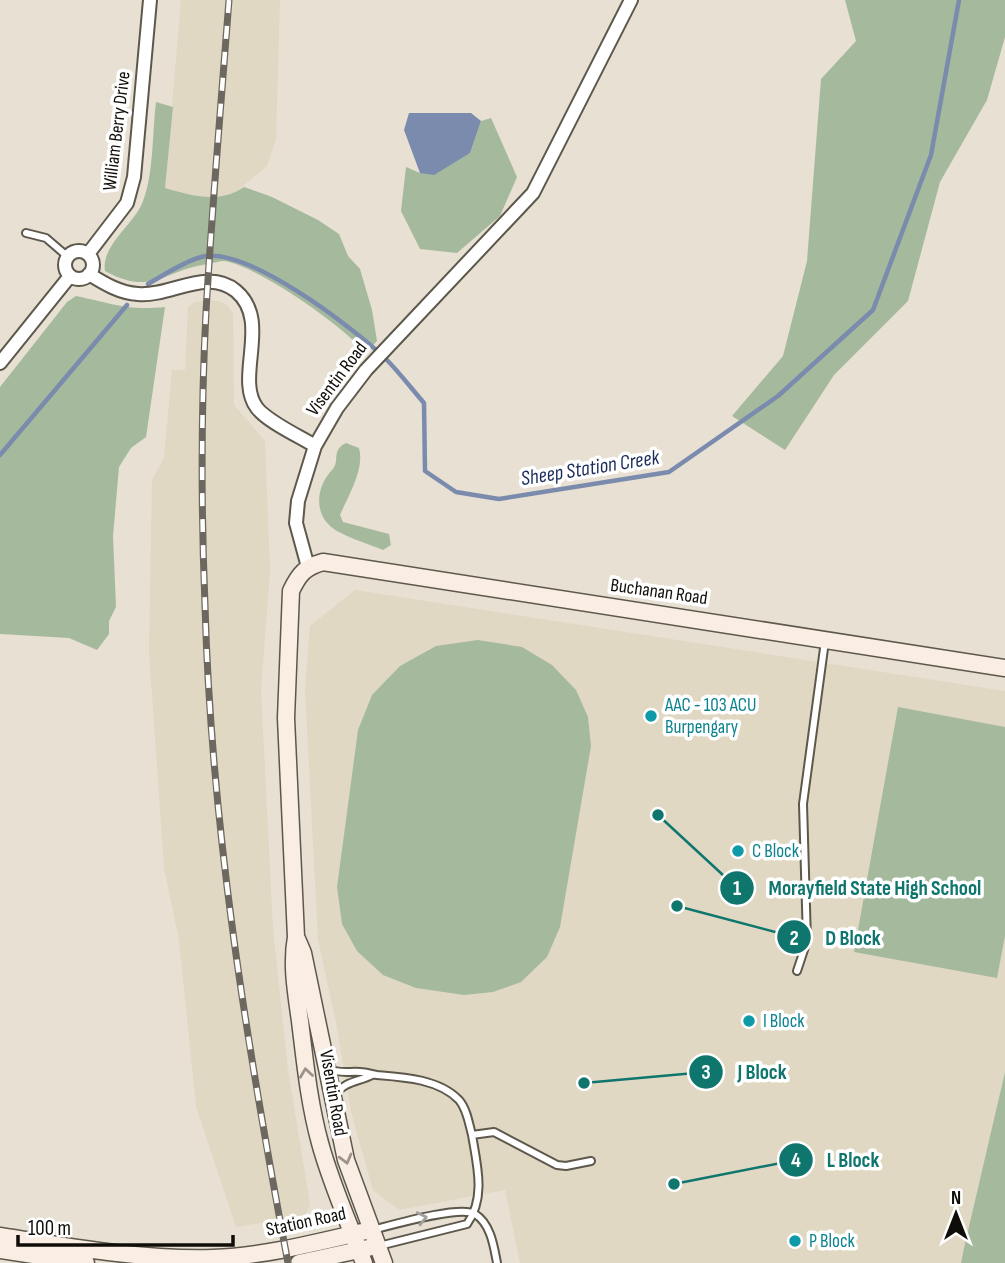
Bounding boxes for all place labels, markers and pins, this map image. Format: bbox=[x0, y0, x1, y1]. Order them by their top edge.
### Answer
place label: AAC - 103 ACU Burpengary bbox=[664, 694, 756, 739]
marker: AAC - 103 ACU Burpengary bbox=[643, 708, 659, 724]
place label: C Block bbox=[752, 840, 800, 863]
marker: C Block bbox=[730, 843, 746, 859]
callout: Morayfield State High School bbox=[720, 867, 995, 909]
callout: D Block bbox=[776, 916, 895, 958]
place label: I Block bbox=[763, 1010, 805, 1033]
marker: I Block bbox=[741, 1013, 757, 1029]
callout: J Block bbox=[688, 1051, 800, 1093]
callout: L Block bbox=[778, 1139, 894, 1181]
place label: P Block bbox=[809, 1230, 856, 1253]
marker: P Block bbox=[787, 1233, 803, 1249]

